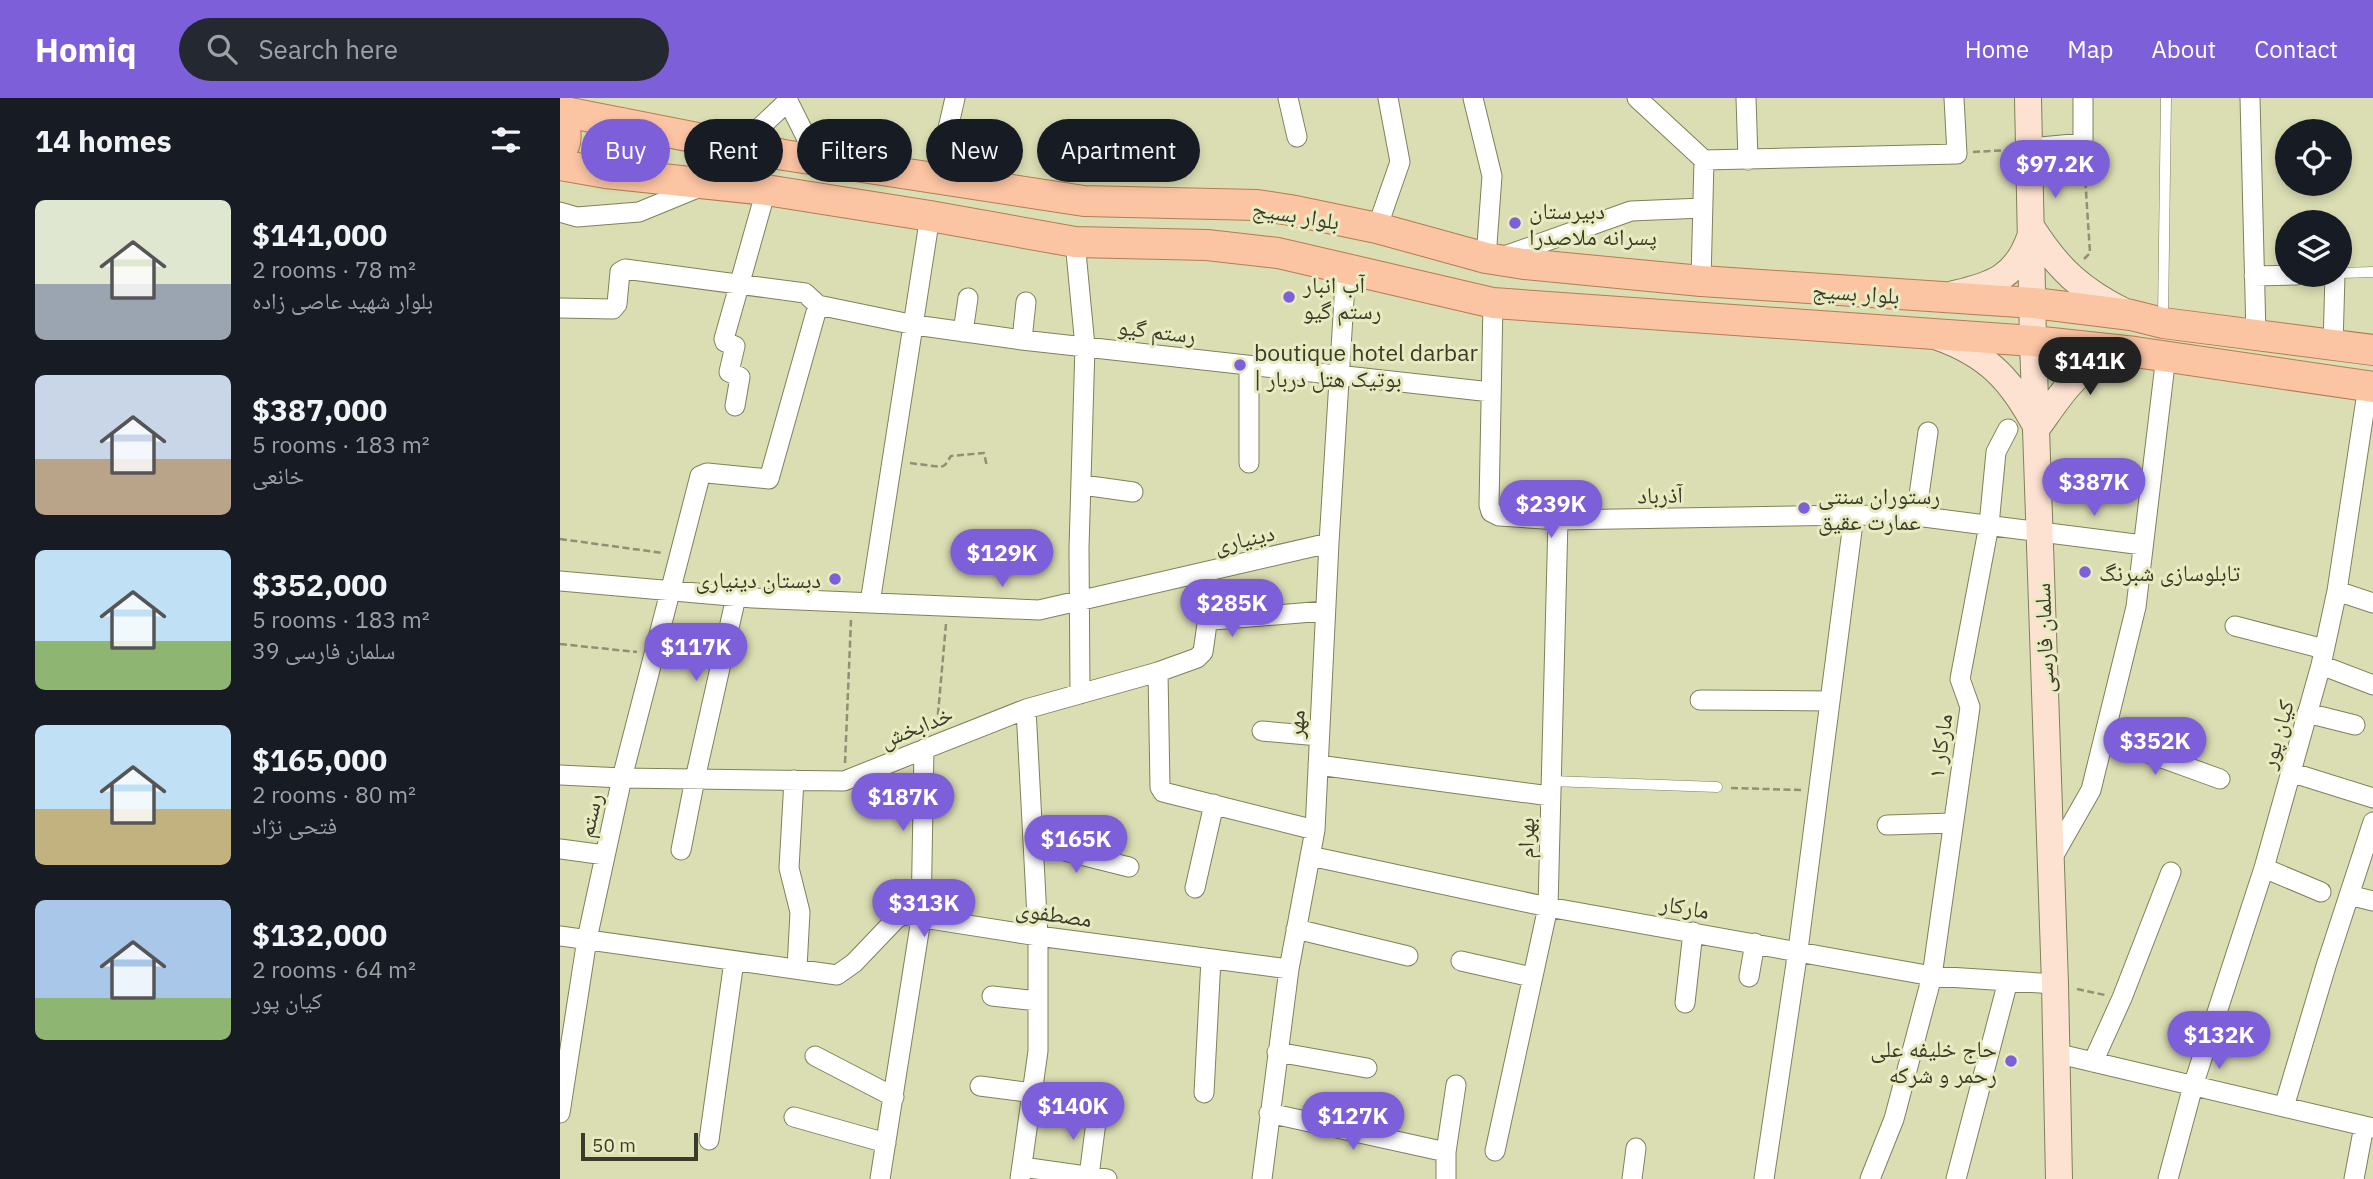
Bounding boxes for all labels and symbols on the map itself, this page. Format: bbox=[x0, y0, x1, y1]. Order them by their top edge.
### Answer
pin: $97.2K bbox=[1998, 140, 2112, 200]
street label: بلوار بسیج bbox=[1250, 192, 1342, 237]
place label: دبیرستان پسرانه ملاصدرا bbox=[1529, 195, 1657, 251]
marker: دبیرستان پسرانه ملاصدرا bbox=[1507, 215, 1523, 231]
place label: آب انبار رستم گیو bbox=[1302, 269, 1381, 327]
street label: بلوار بسیج bbox=[1811, 274, 1901, 311]
marker: آب انبار رستم گیو bbox=[1281, 289, 1297, 305]
street label: رستم گیو bbox=[1116, 310, 1198, 352]
place label: boutique hotel darbar | بوتیک هتل دربار bbox=[1254, 337, 1478, 393]
pin: $141K bbox=[2041, 338, 2139, 397]
marker: boutique hotel darbar | بوتیک هتل دربار bbox=[1232, 357, 1248, 373]
pin: $387K bbox=[2045, 458, 2143, 518]
street label: آذرباد bbox=[1637, 479, 1684, 509]
pin: $239K bbox=[1502, 480, 1600, 540]
place label: رستوران سنتی عمارت عقیق bbox=[1818, 480, 1940, 536]
marker: رستوران سنتی عمارت عقیق bbox=[1796, 500, 1812, 516]
street label: دینیاری bbox=[1211, 516, 1277, 560]
pin: $129K bbox=[953, 530, 1051, 589]
place label: تابلوسازی شبرنگ bbox=[2099, 557, 2240, 587]
place label: دبستان دینیاری bbox=[696, 564, 821, 594]
marker: تابلوسازی شبرنگ bbox=[2077, 564, 2093, 580]
marker: دبستان دینیاری bbox=[827, 571, 843, 587]
pin: $285K bbox=[1183, 580, 1281, 639]
street label: سلمان فارسی bbox=[2026, 582, 2060, 694]
pin: $117K bbox=[647, 624, 745, 683]
street label: کیان پور bbox=[2252, 696, 2300, 773]
street label: خدابخش bbox=[875, 698, 957, 754]
street label: مهر bbox=[1279, 709, 1311, 740]
street label: مارکار ۱ bbox=[1920, 712, 1958, 780]
pin: $352K bbox=[2106, 718, 2204, 777]
pin: $187K bbox=[854, 774, 952, 833]
street label: رستم bbox=[569, 790, 611, 840]
pin: $165K bbox=[1027, 816, 1125, 875]
street label: بهرام bbox=[1510, 817, 1542, 859]
pin: $313K bbox=[875, 880, 973, 939]
street label: مارکار bbox=[1657, 887, 1712, 925]
street label: مصطفوی bbox=[1014, 893, 1094, 933]
pin: $132K bbox=[2170, 1012, 2268, 1071]
place label: حاج خلیفه علی رحمر و شرکه bbox=[1870, 1033, 1997, 1089]
marker: حاج خلیفه علی رحمر و شرکه bbox=[2003, 1053, 2019, 1069]
pin: $140K bbox=[1024, 1082, 1122, 1142]
pin: $127K bbox=[1304, 1093, 1402, 1152]
scale bar bbox=[581, 1130, 698, 1162]

